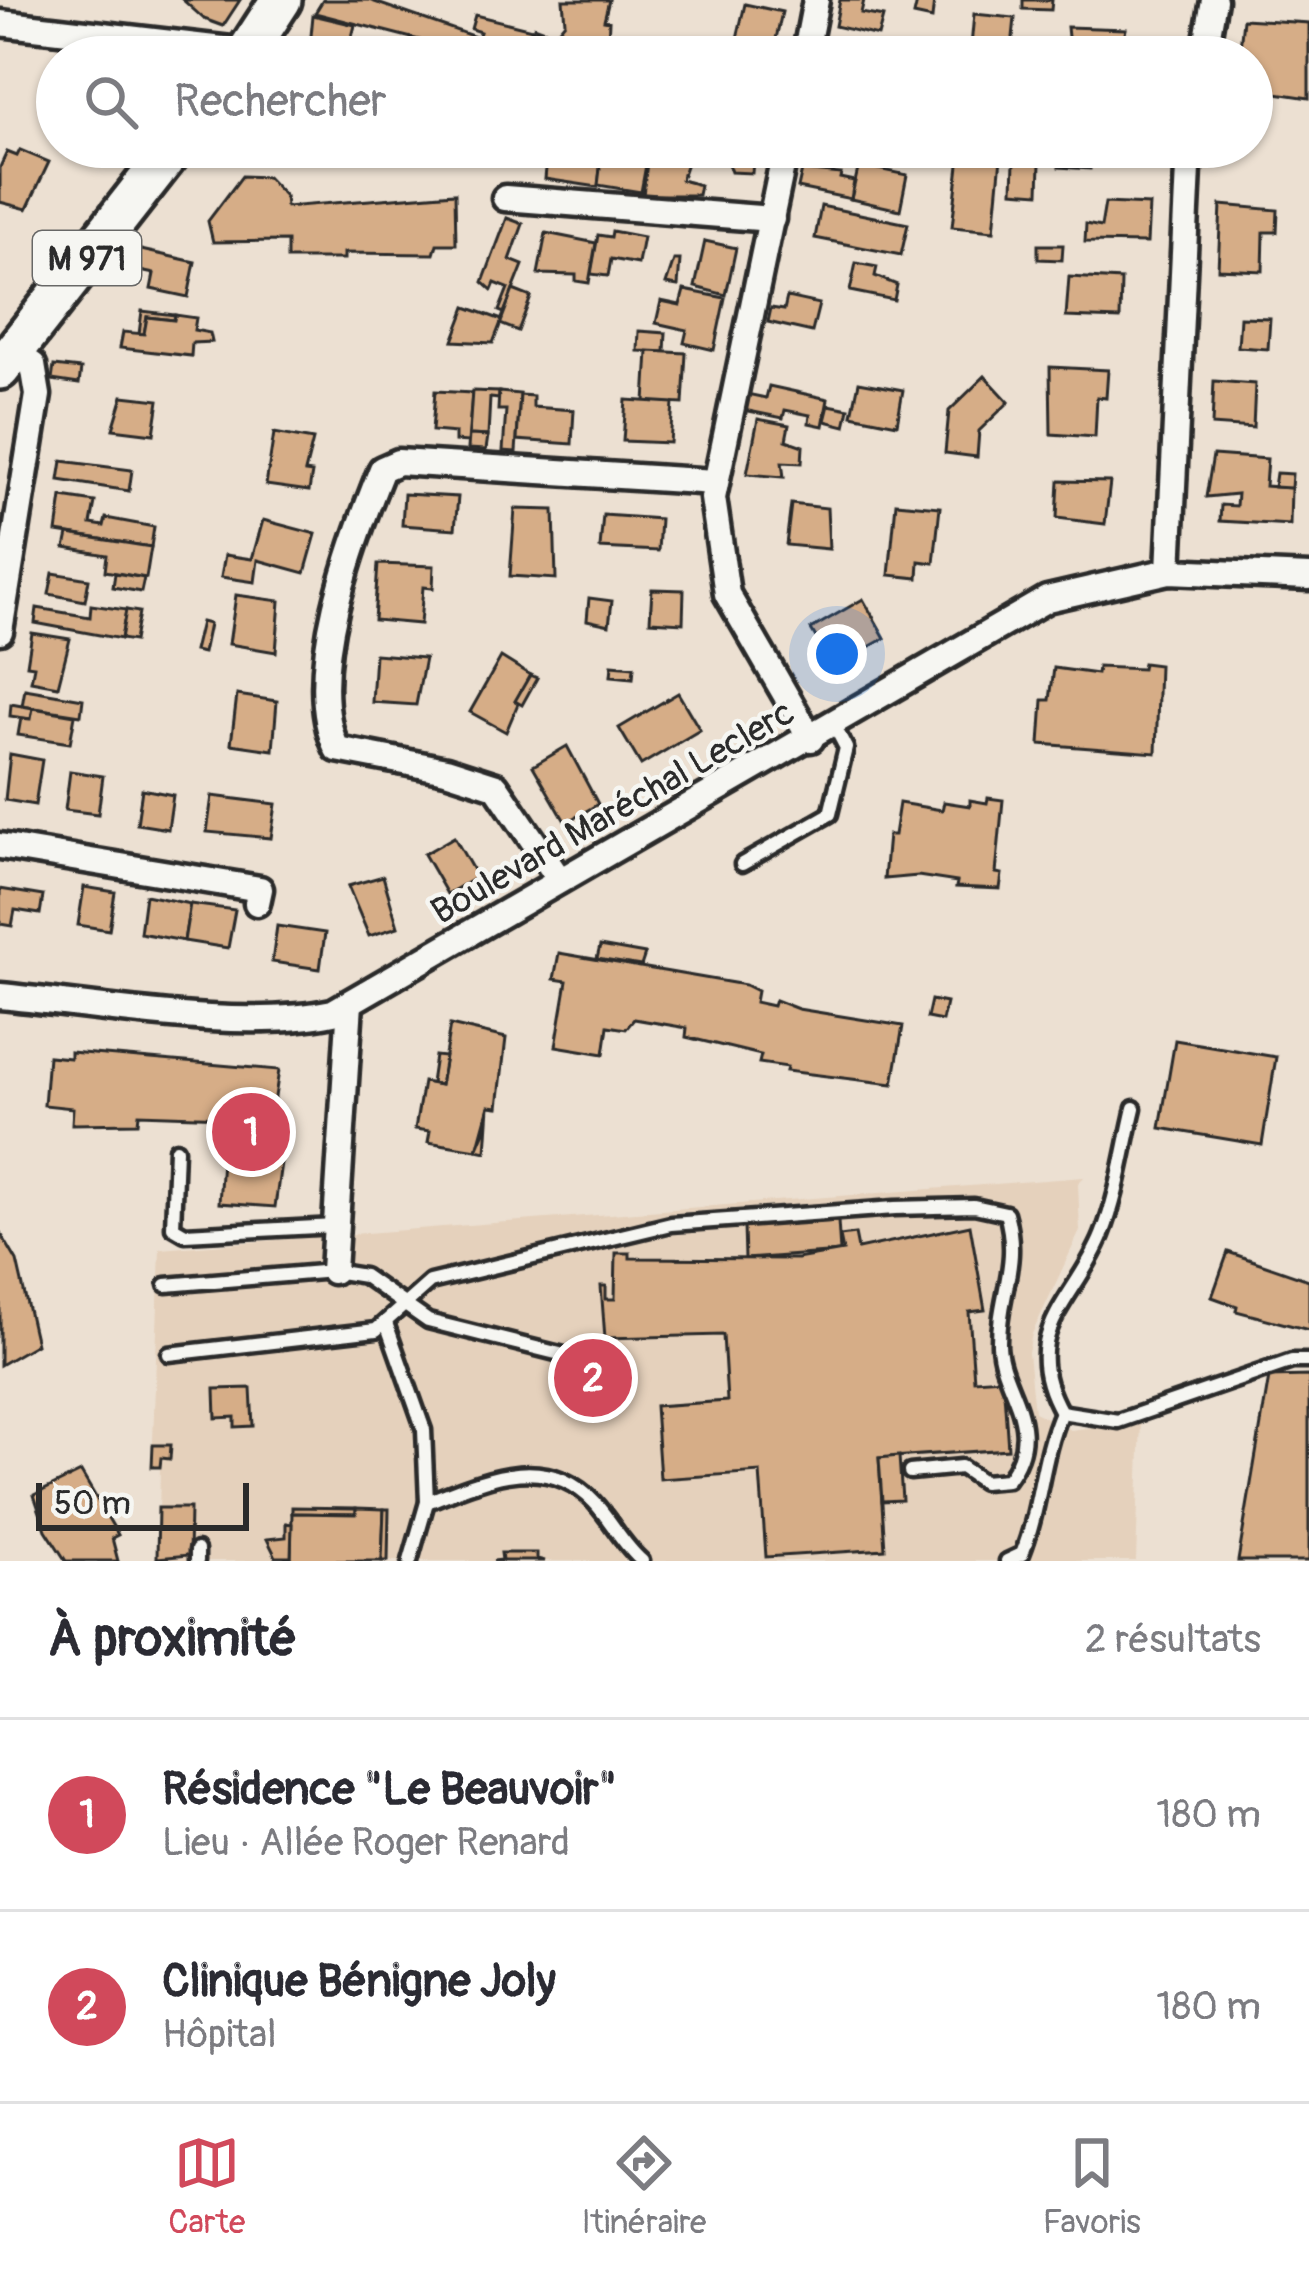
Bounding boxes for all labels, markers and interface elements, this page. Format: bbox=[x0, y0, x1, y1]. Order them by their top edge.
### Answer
search box bbox=[36, 36, 1273, 168]
icon: search bbox=[78, 69, 144, 135]
text: Rechercher bbox=[174, 74, 387, 130]
road number: M 971 bbox=[33, 231, 141, 285]
your location bbox=[807, 624, 867, 684]
street label: Boulevard Maréchal Leclerc bbox=[423, 690, 802, 935]
pin: 1 bbox=[212, 1087, 290, 1177]
pin: 2 bbox=[554, 1333, 632, 1423]
scale bar bbox=[36, 1477, 249, 1530]
text: 50 m bbox=[54, 1483, 131, 1524]
text: À proximité bbox=[48, 1607, 297, 1671]
text: 2 résultats bbox=[1085, 1615, 1261, 1664]
text: Résidence "Le Beauvoir" bbox=[162, 1762, 617, 1818]
text: 1 bbox=[79, 1790, 95, 1839]
text: 180 m bbox=[1156, 1790, 1261, 1839]
text: Lieu · Allée Roger Renard bbox=[162, 1818, 570, 1867]
text: Clinique Bénigne Joly bbox=[162, 1954, 556, 2010]
text: 2 bbox=[76, 1982, 98, 2031]
text: 180 m bbox=[1156, 1982, 1261, 2031]
text: Hôpital bbox=[162, 2010, 277, 2059]
tab: Carte bbox=[168, 2130, 245, 2243]
tab: Itinéraire bbox=[582, 2130, 706, 2243]
tab: Favoris bbox=[1043, 2130, 1141, 2243]

